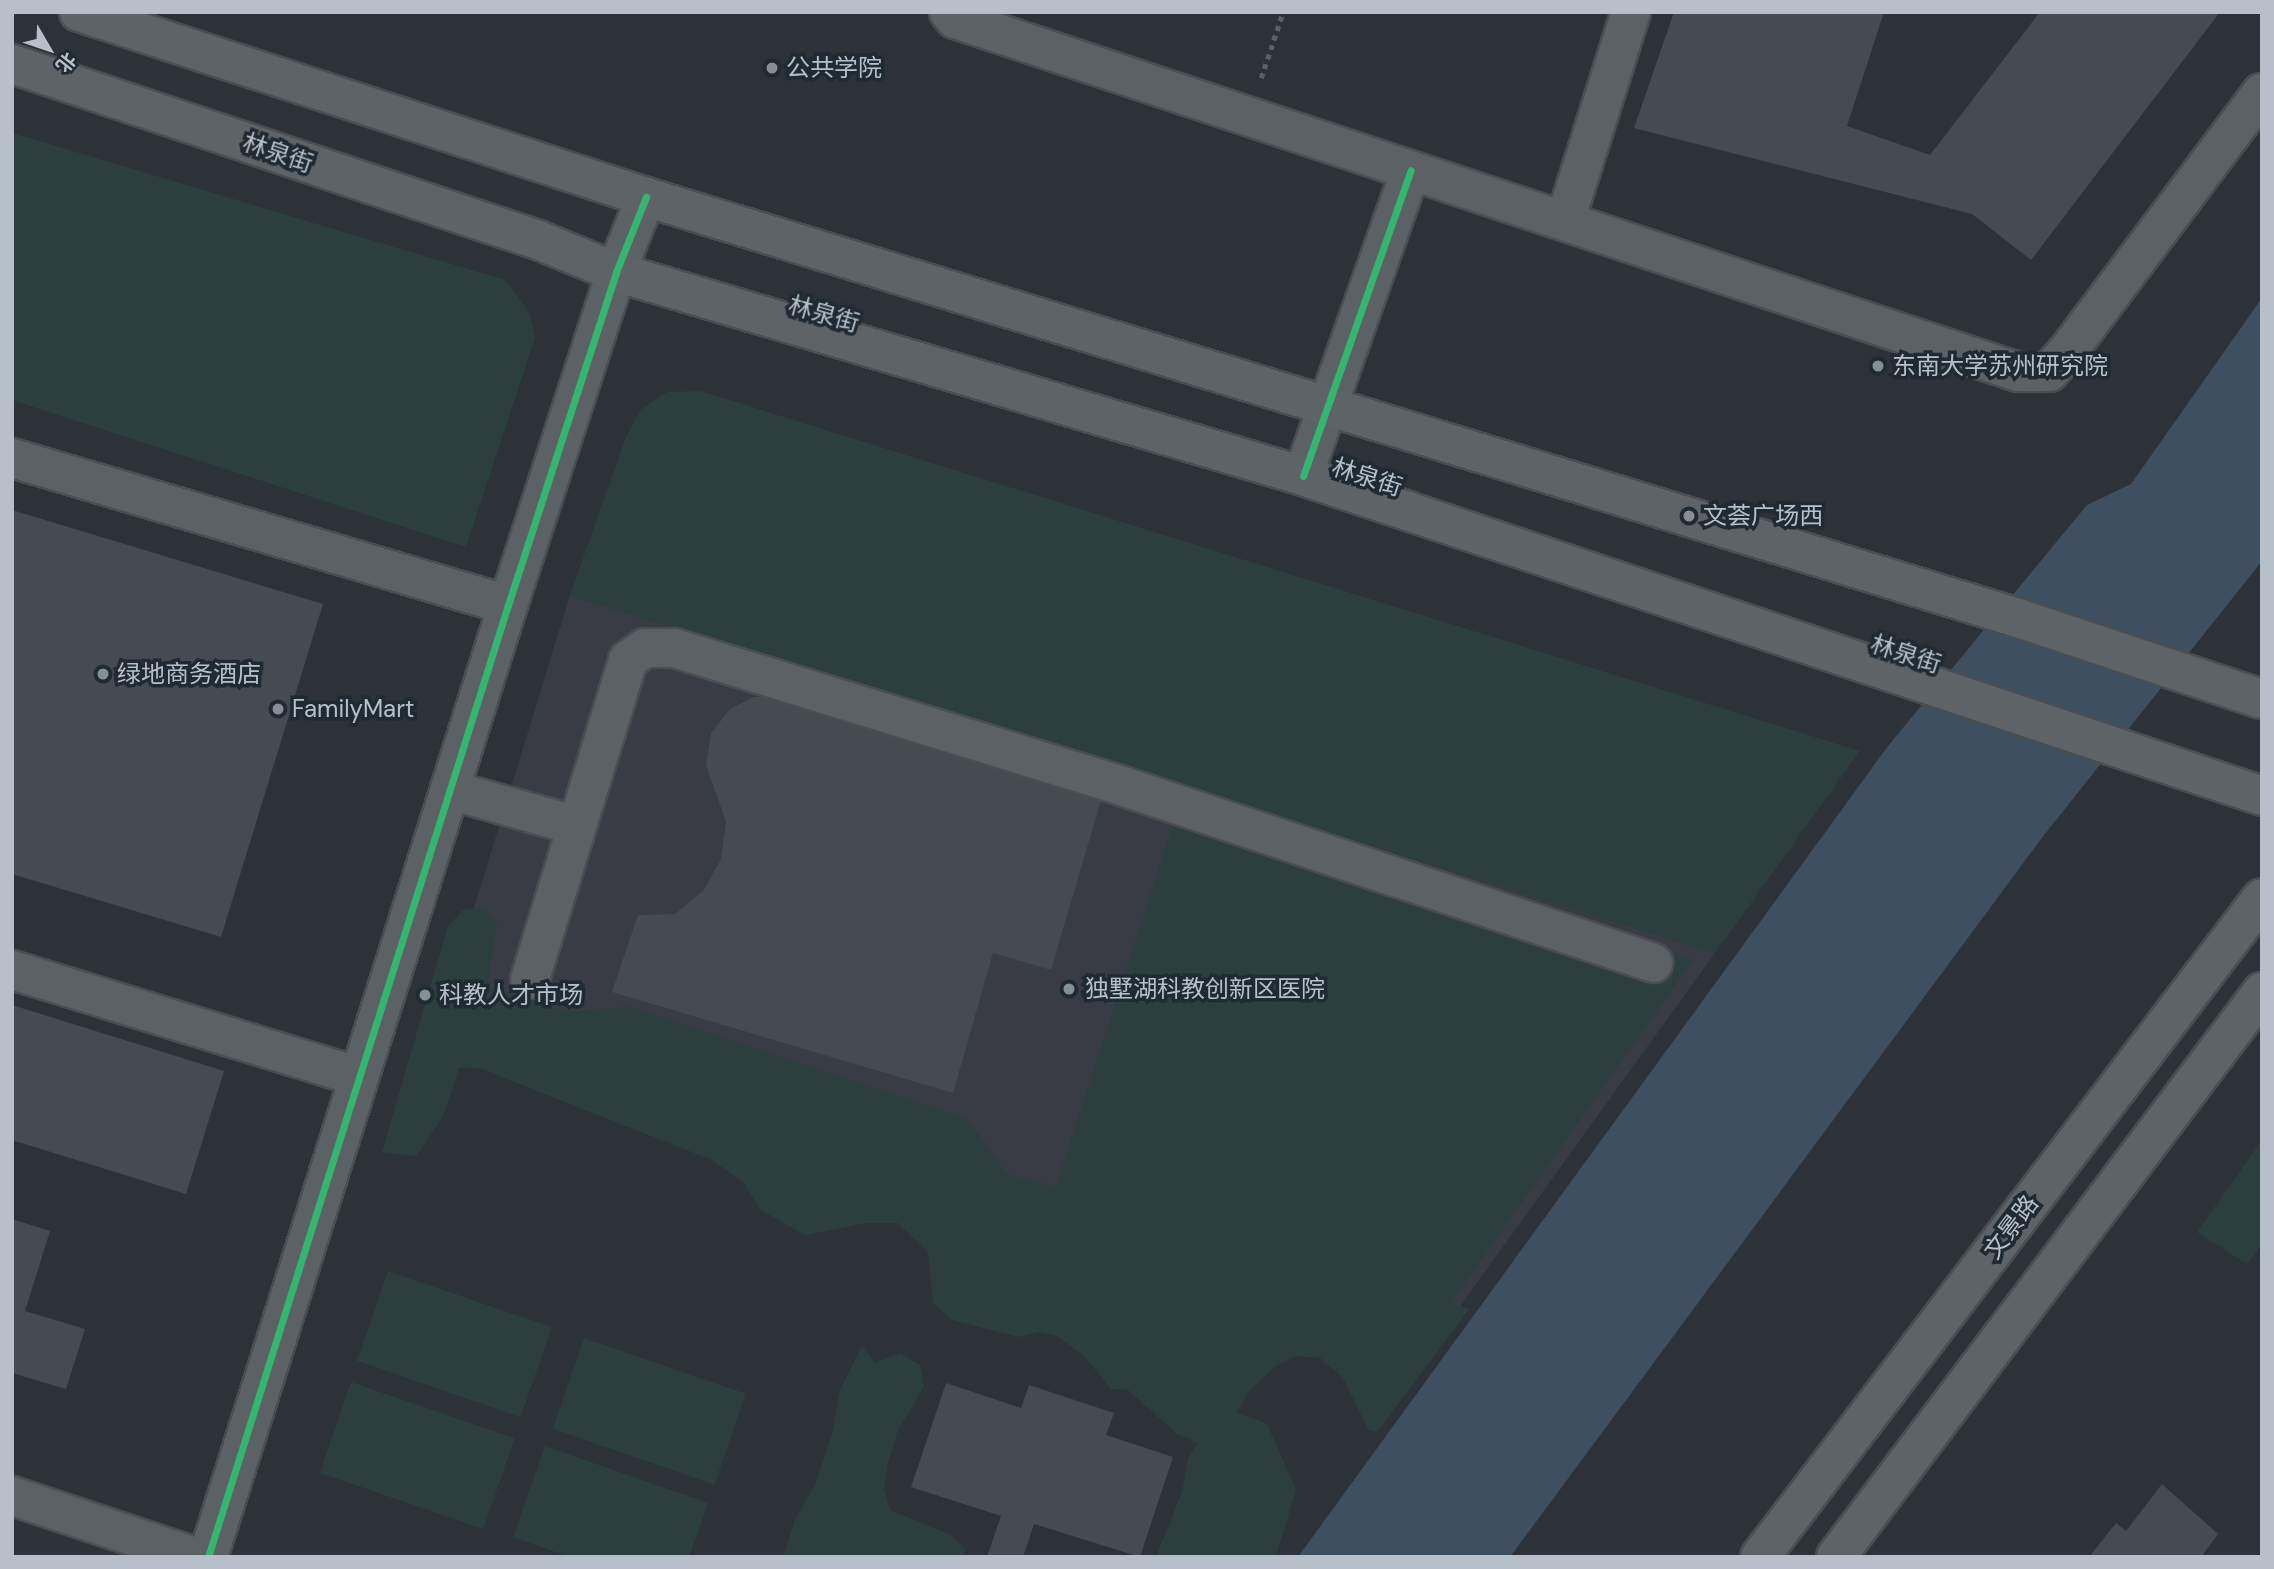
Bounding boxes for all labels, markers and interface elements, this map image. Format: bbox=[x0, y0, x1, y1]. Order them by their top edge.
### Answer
north arrow bbox=[14, 14, 84, 84]
text: 北 bbox=[50, 47, 81, 78]
place label: 公共学院 bbox=[786, 54, 882, 82]
marker: 公共学院 bbox=[764, 60, 780, 76]
street label: 林泉街 bbox=[239, 128, 317, 178]
street label: 林泉街 bbox=[785, 290, 863, 338]
place label: 东南大学苏州研究院 bbox=[1892, 352, 2108, 380]
marker: 东南大学苏州研究院 bbox=[1870, 358, 1886, 374]
street label: 林泉街 bbox=[1328, 452, 1406, 502]
place label: 文荟广场西 bbox=[1703, 502, 1823, 530]
marker: 文荟广场西 bbox=[1681, 508, 1697, 524]
street label: 林泉街 bbox=[1867, 629, 1945, 679]
place label: 绿地商务酒店 bbox=[117, 660, 261, 688]
marker: 绿地商务酒店 bbox=[95, 666, 111, 682]
place label: FamilyMart bbox=[292, 695, 414, 723]
marker: FamilyMart bbox=[270, 701, 286, 717]
place label: 独墅湖科教创新区医院 bbox=[1085, 975, 1325, 1003]
marker: 独墅湖科教创新区医院 bbox=[1059, 979, 1079, 999]
place label: 科教人才市场 bbox=[439, 981, 583, 1009]
marker: 科教人才市场 bbox=[417, 987, 433, 1003]
street label: 文景路 bbox=[1978, 1190, 2044, 1264]

